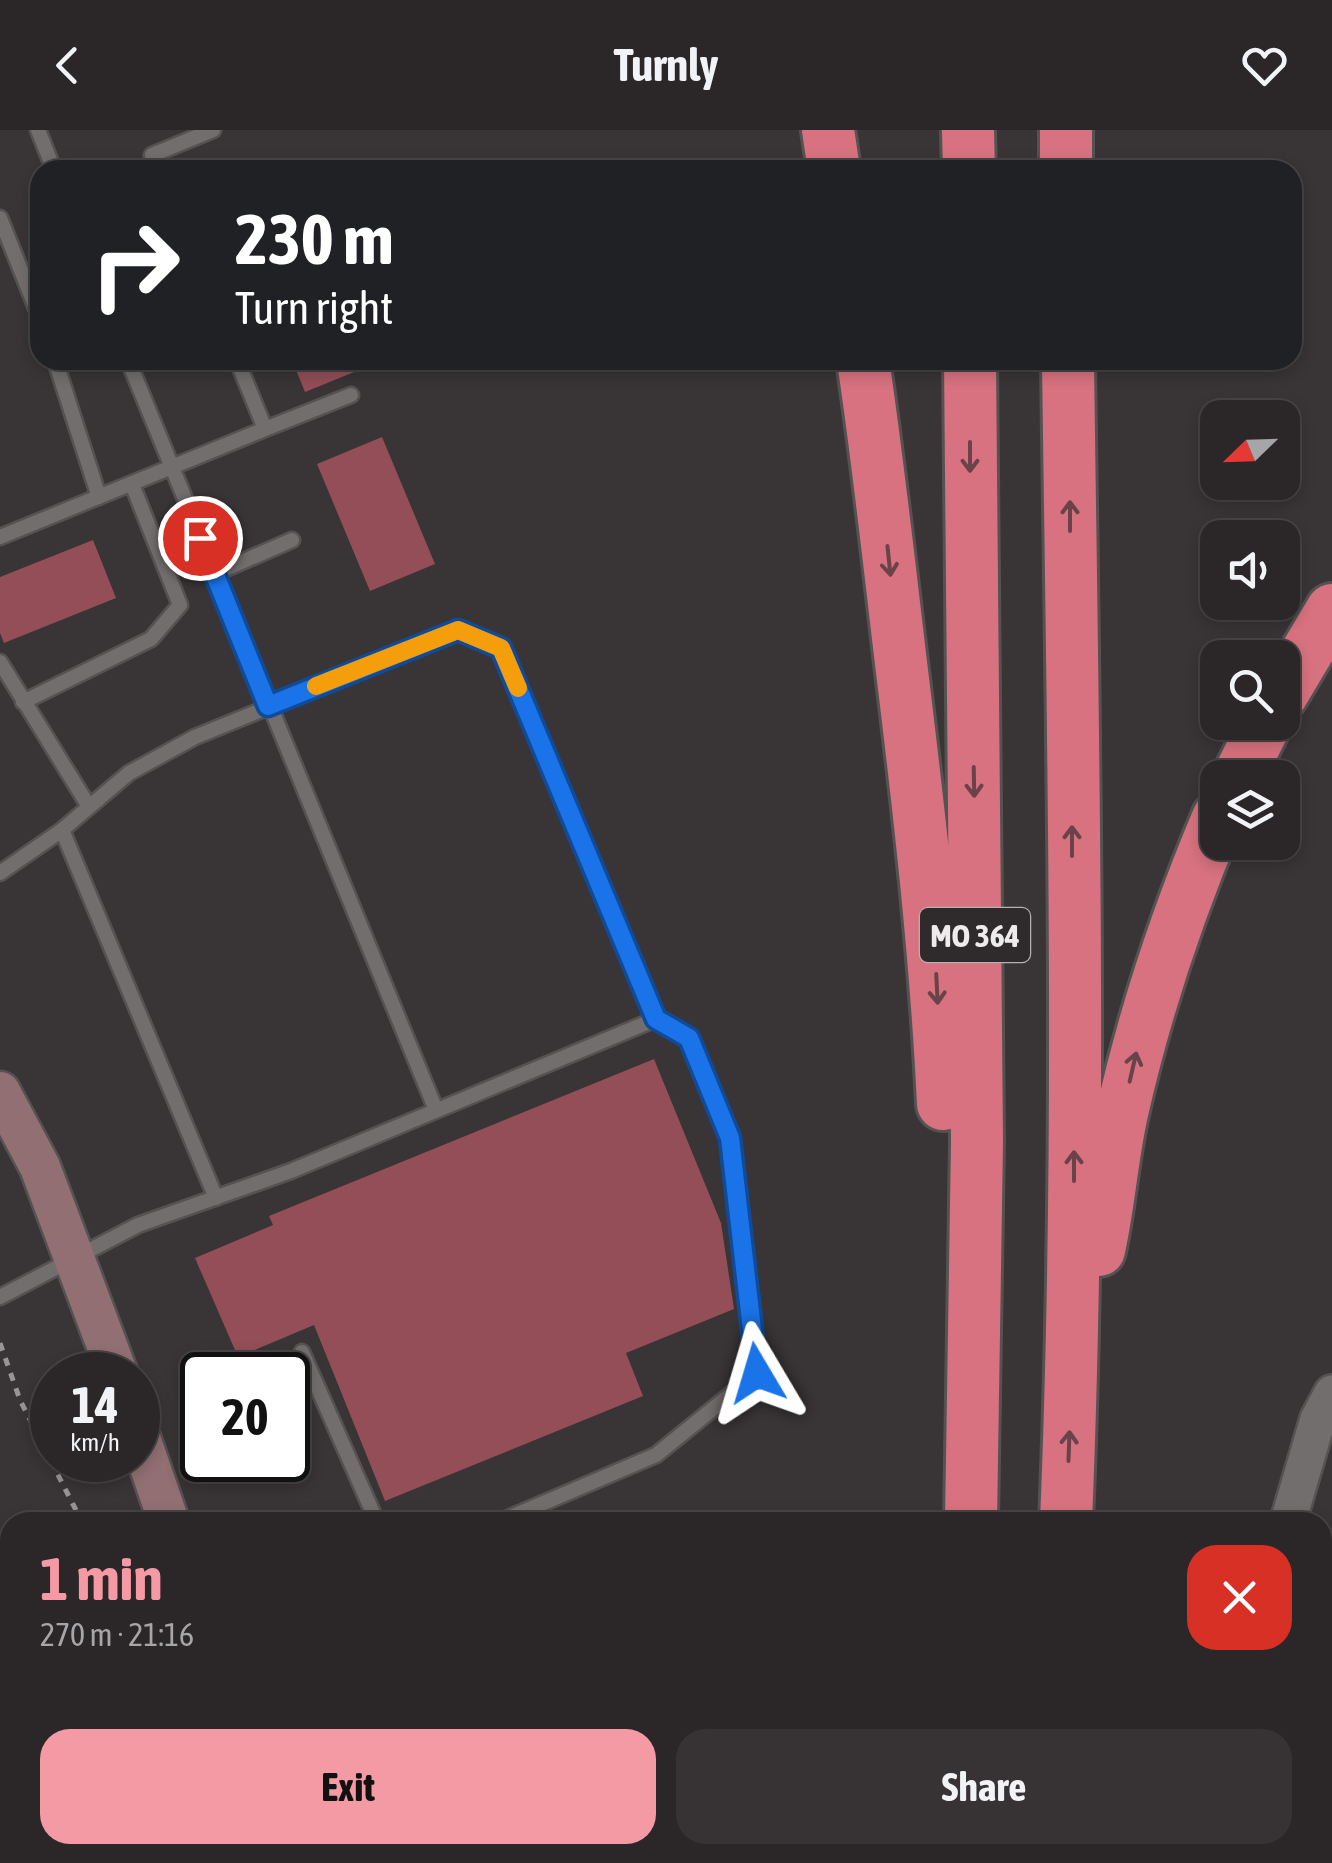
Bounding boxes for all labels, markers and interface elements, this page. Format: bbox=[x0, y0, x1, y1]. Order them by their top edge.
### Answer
icon: back bbox=[40, 38, 95, 93]
icon: heart bbox=[1237, 38, 1292, 93]
text: Turnly bbox=[614, 39, 718, 91]
text: 230 m bbox=[235, 199, 394, 279]
icon: right bbox=[70, 200, 200, 330]
text: Turn right bbox=[235, 282, 393, 334]
north arrow bbox=[1200, 400, 1300, 500]
map controls bbox=[1200, 400, 1300, 860]
one-way arrow bbox=[960, 440, 980, 473]
pin bbox=[158, 496, 243, 581]
one-way arrow bbox=[1060, 501, 1080, 534]
icon: arrive bbox=[173, 511, 228, 566]
button: sound bbox=[1200, 520, 1300, 620]
one-way arrow bbox=[880, 545, 899, 577]
button: search bbox=[1200, 640, 1300, 740]
button: layers bbox=[1200, 760, 1300, 860]
one-way arrow bbox=[964, 766, 984, 798]
one-way arrow bbox=[1062, 826, 1082, 858]
road number: MO 364 bbox=[920, 908, 1030, 962]
one-way arrow bbox=[928, 972, 947, 1004]
one-way arrow bbox=[1125, 1052, 1143, 1084]
one-way arrow bbox=[1064, 1151, 1084, 1184]
position arrow bbox=[705, 1321, 809, 1425]
speed limit sign: 20 bbox=[180, 1352, 310, 1482]
text: 14 bbox=[71, 1376, 118, 1434]
text: km/h bbox=[70, 1428, 120, 1456]
one-way arrow bbox=[1060, 1430, 1079, 1462]
text: 1 min bbox=[40, 1544, 163, 1613]
button: close bbox=[1187, 1545, 1292, 1650]
text: 270 m · 21:16 bbox=[40, 1616, 194, 1653]
button: Exit bbox=[40, 1729, 656, 1844]
button: Share bbox=[676, 1729, 1292, 1844]

